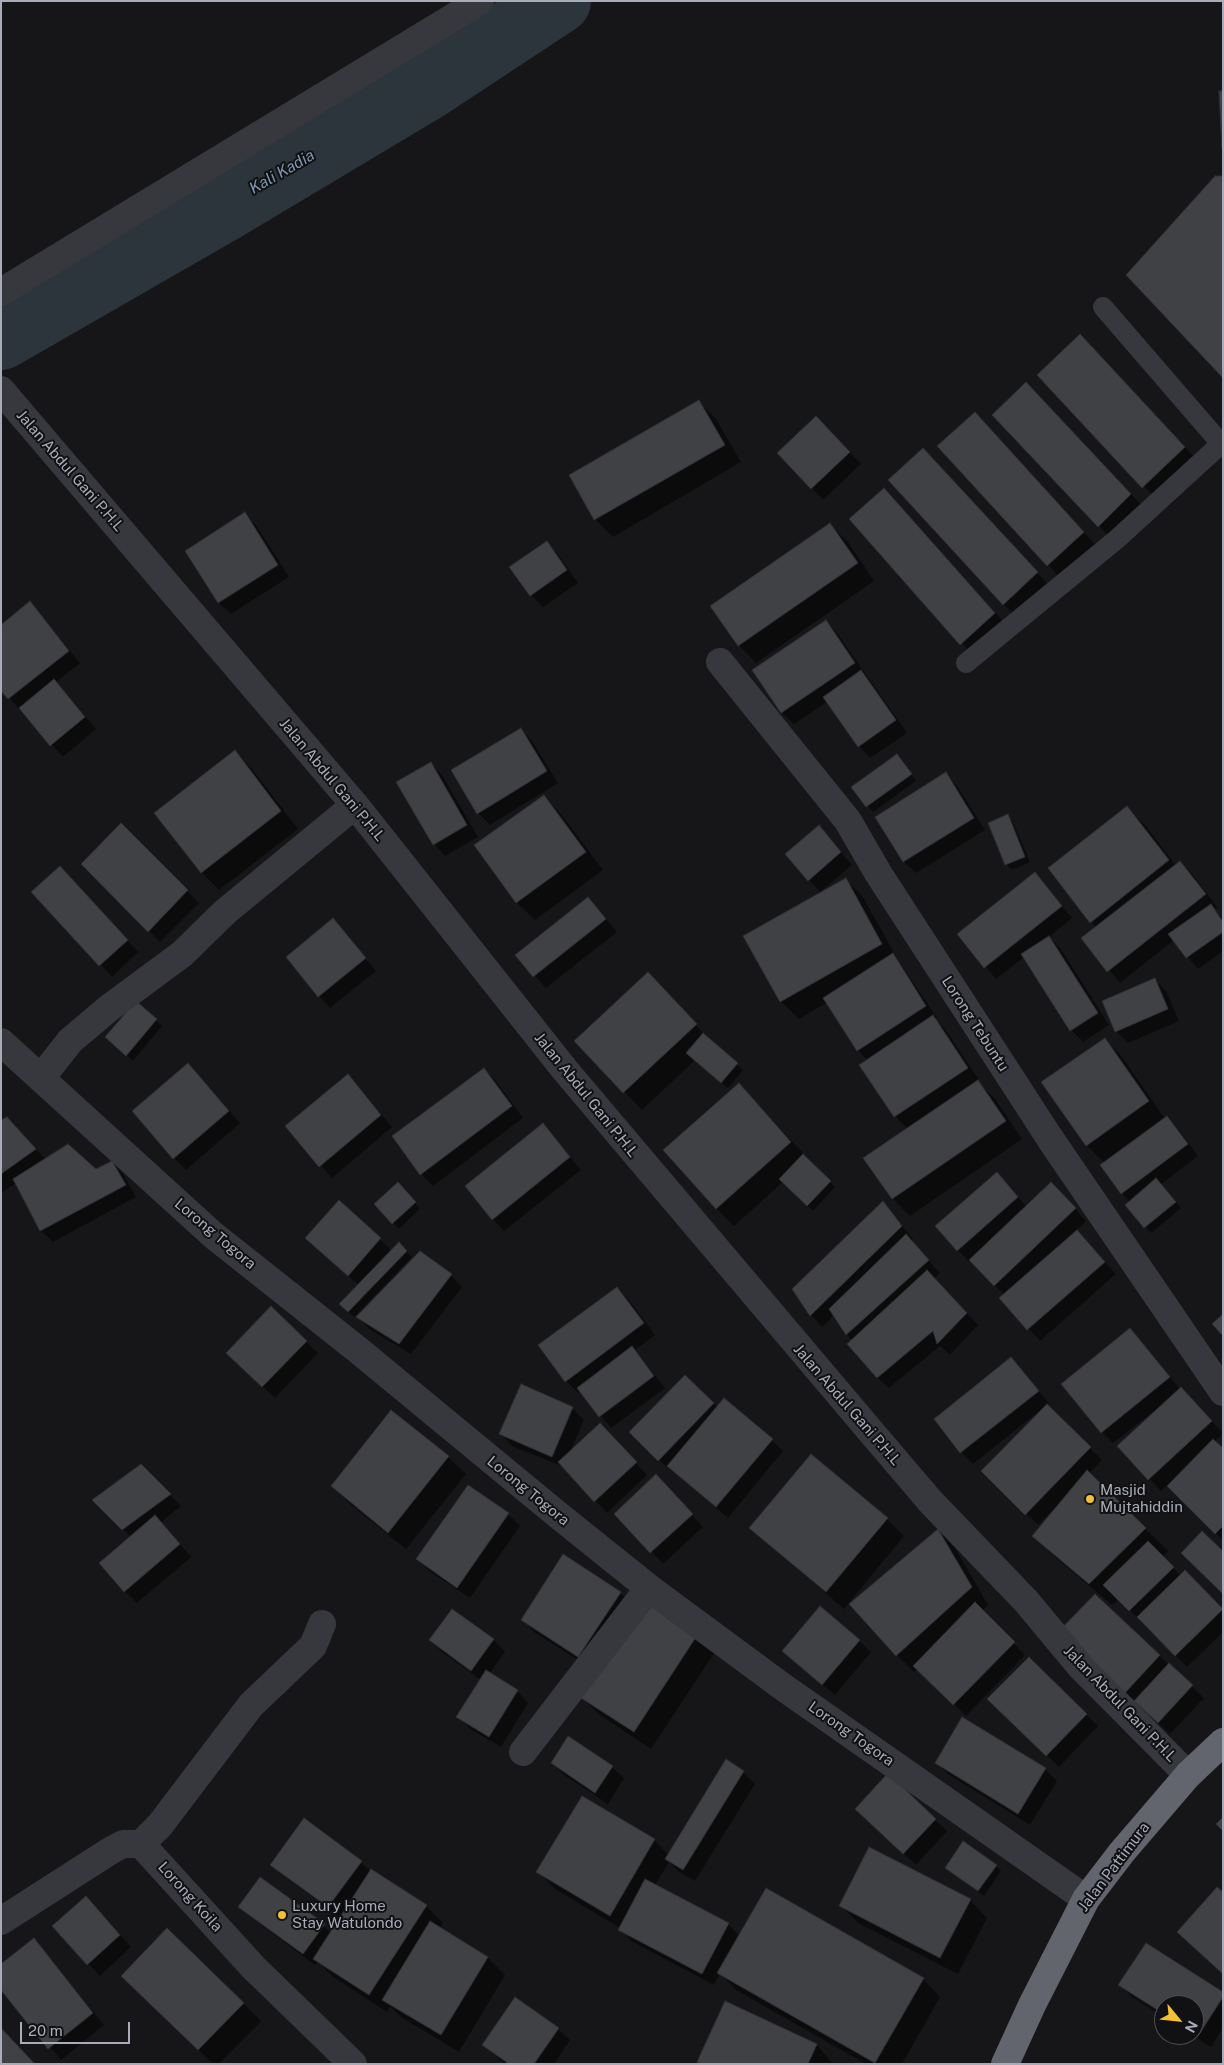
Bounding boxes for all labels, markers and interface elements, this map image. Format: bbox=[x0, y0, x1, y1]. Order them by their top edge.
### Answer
water label: Kali Kadia bbox=[246, 146, 318, 198]
street label: Jalan Abdul Gani P.H.L bbox=[12, 407, 128, 535]
street label: Jalan Abdul Gani P.H.L bbox=[275, 715, 389, 845]
street label: Lorong Tebuntu bbox=[938, 973, 1012, 1075]
street label: Jalan Abdul Gani P.H.L bbox=[530, 1029, 642, 1161]
street label: Lorong Togora bbox=[171, 1195, 259, 1273]
street label: Jalan Abdul Gani P.H.L bbox=[789, 1341, 905, 1469]
street label: Lorong Togora bbox=[483, 1452, 573, 1530]
place label: Masjid Mujtahiddin bbox=[1100, 1481, 1183, 1516]
marker: Masjid Mujtahiddin bbox=[1084, 1493, 1096, 1505]
street label: Jalan Abdul Gani P.H.L bbox=[1060, 1642, 1180, 1766]
street label: Lorong Togora bbox=[805, 1698, 897, 1770]
street label: Jalan Pattimura bbox=[1075, 1819, 1153, 1915]
street label: Lorong Koila bbox=[154, 1858, 226, 1936]
place label: Luxury Home Stay Watulondo bbox=[292, 1897, 402, 1932]
marker: Luxury Home Stay Watulondo bbox=[276, 1909, 288, 1921]
north arrow bbox=[1154, 1995, 1204, 2045]
scale bar bbox=[22, 2012, 132, 2044]
text: N bbox=[1182, 2018, 1201, 2035]
text: 20 m bbox=[28, 2022, 63, 2039]

